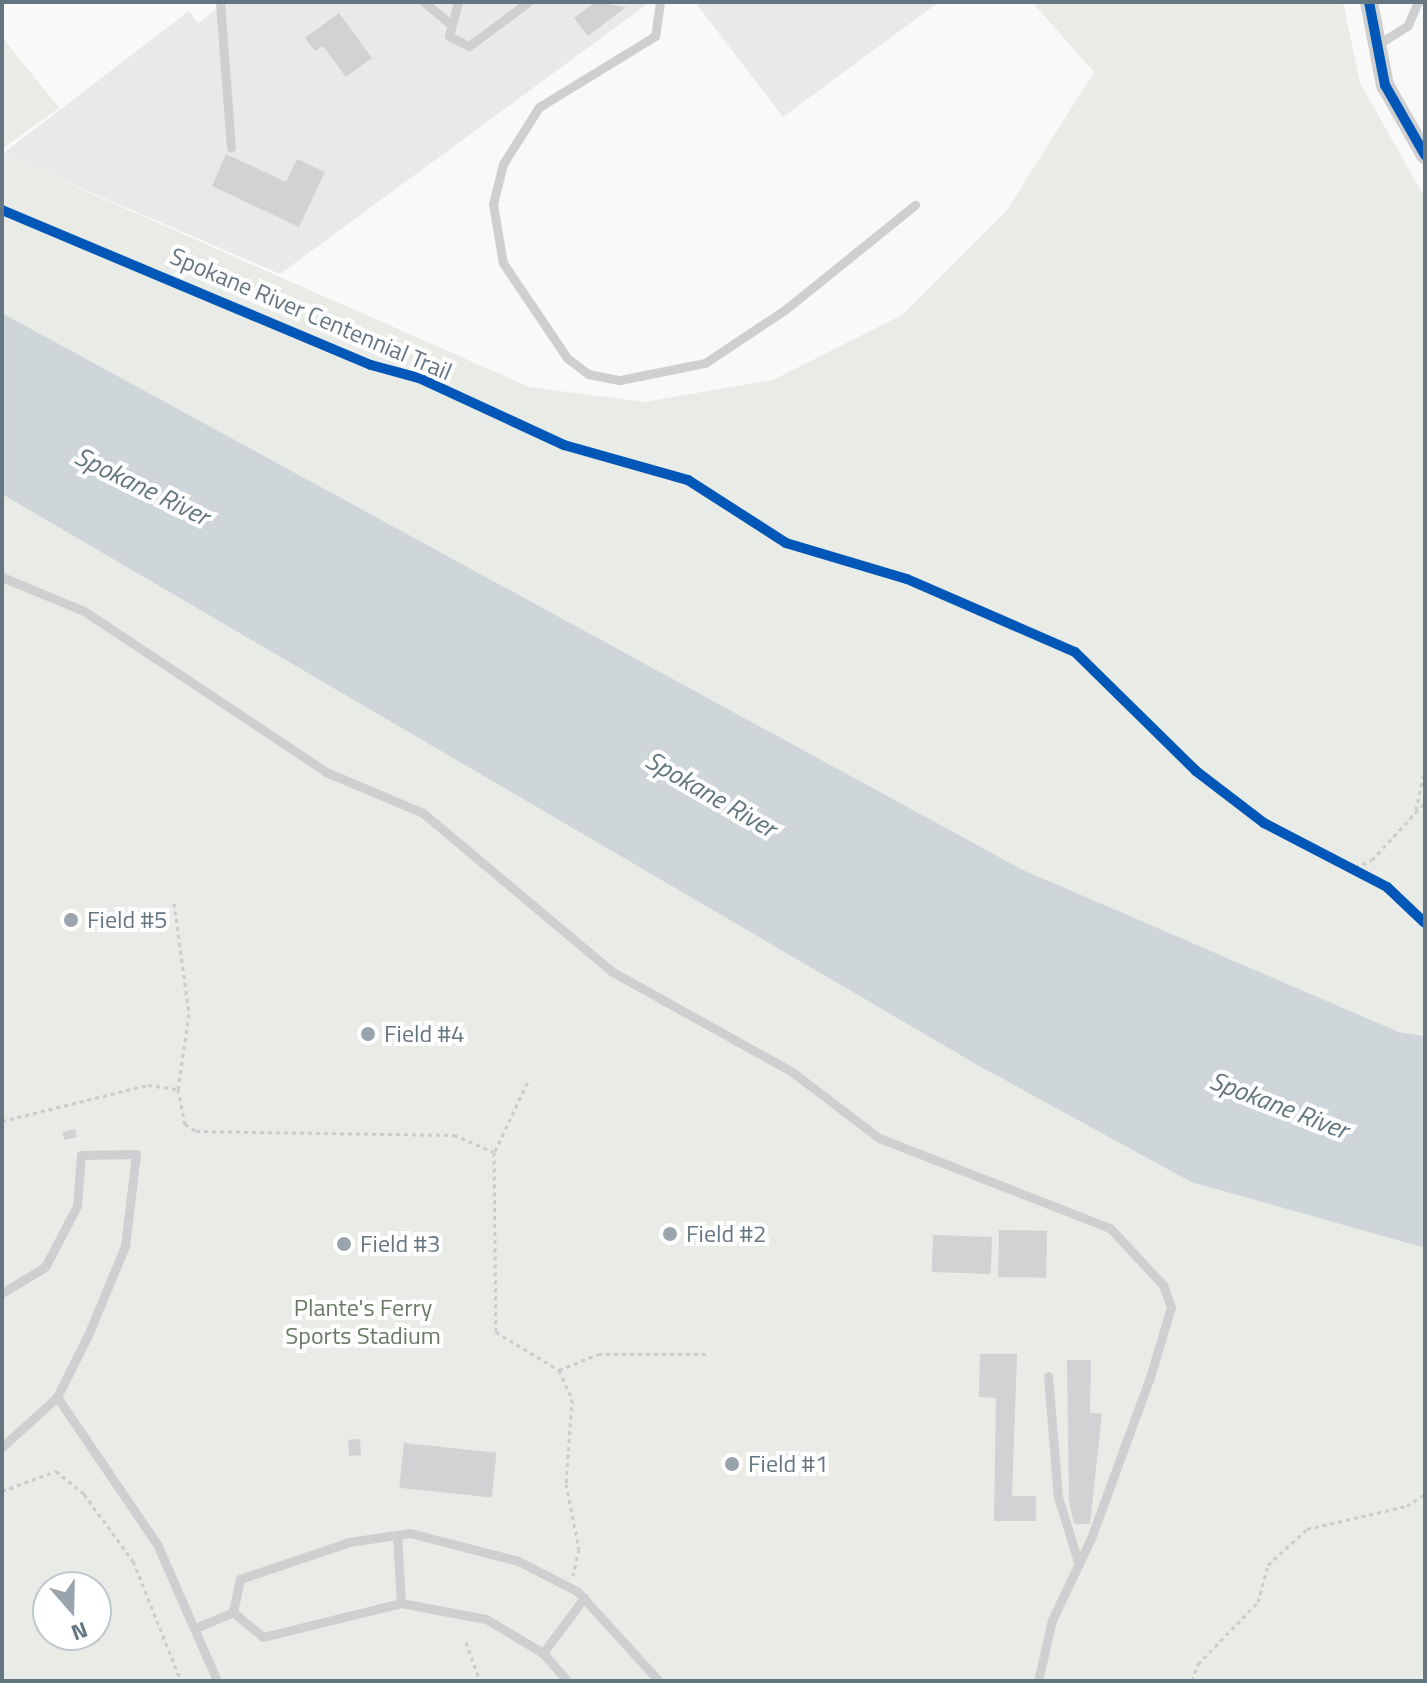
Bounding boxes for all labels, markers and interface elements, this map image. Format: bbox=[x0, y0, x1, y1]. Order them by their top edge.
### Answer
street label: Spokane River Centennial Trail bbox=[166, 242, 456, 386]
water label: Spokane River bbox=[70, 440, 214, 532]
water label: Spokane River bbox=[640, 744, 782, 844]
place label: Field #5 bbox=[87, 906, 167, 934]
marker: Field #5 bbox=[62, 911, 80, 929]
place label: Field #4 bbox=[384, 1020, 464, 1048]
marker: Field #4 bbox=[359, 1025, 377, 1043]
water label: Spokane River bbox=[1206, 1064, 1352, 1146]
place label: Field #2 bbox=[686, 1220, 766, 1248]
marker: Field #2 bbox=[661, 1225, 679, 1243]
place label: Field #3 bbox=[360, 1230, 440, 1258]
marker: Field #3 bbox=[335, 1235, 353, 1253]
park label: Plante's Ferry Sports Stadium bbox=[285, 1294, 441, 1350]
place label: Field #1 bbox=[748, 1450, 828, 1478]
marker: Field #1 bbox=[723, 1455, 741, 1473]
north arrow bbox=[32, 1571, 112, 1651]
text: N bbox=[67, 1613, 93, 1650]

